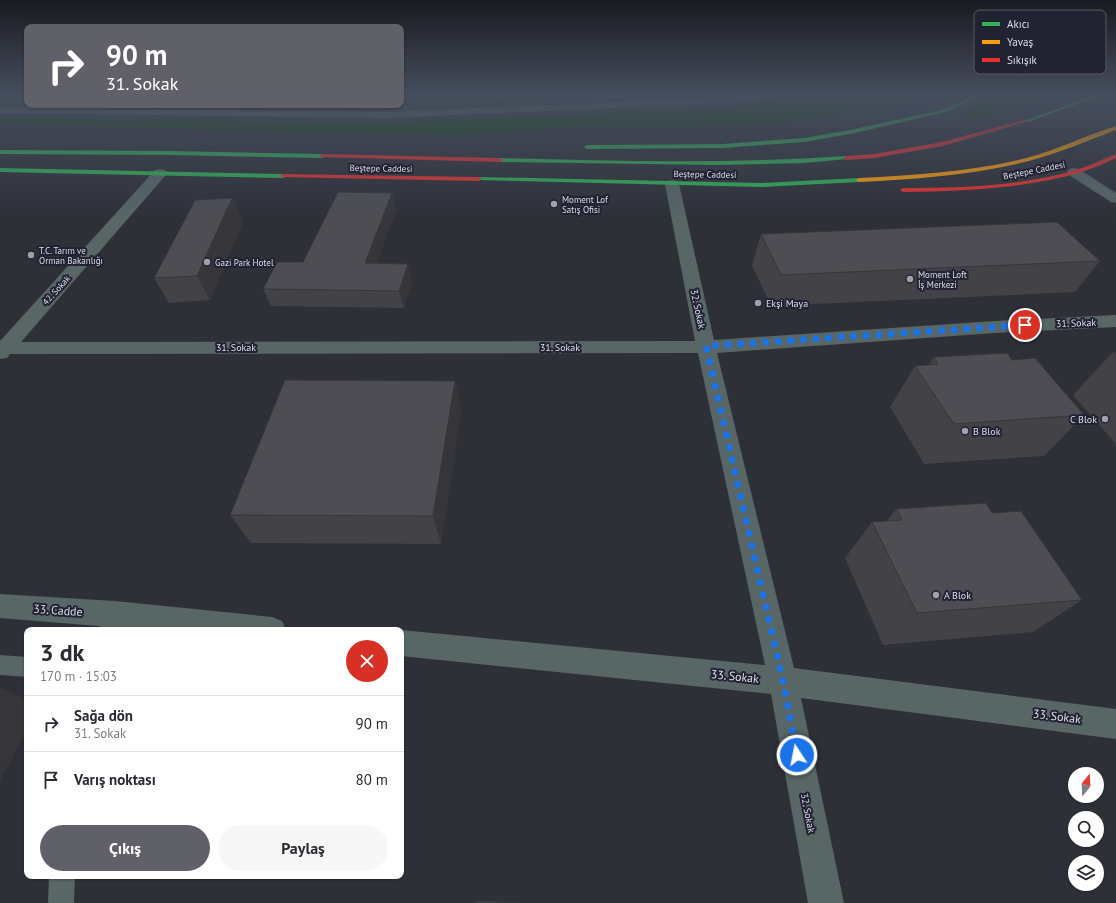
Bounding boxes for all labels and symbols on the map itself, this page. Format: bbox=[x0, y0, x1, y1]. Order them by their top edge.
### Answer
legend bbox=[974, 10, 1106, 74]
text: Akıcı bbox=[1007, 17, 1030, 31]
text: Yavaş bbox=[1007, 35, 1034, 49]
text: Sıkışık bbox=[1007, 53, 1038, 67]
street label: Beştepe Caddesi bbox=[1002, 159, 1066, 181]
street label: Beştepe Caddesi bbox=[349, 162, 413, 174]
street label: Beştepe Caddesi bbox=[673, 168, 737, 180]
place label: Moment Lof Satış Ofisi bbox=[562, 194, 609, 215]
marker: Moment Lof Satış Ofisi bbox=[549, 199, 559, 209]
place label: T.C. Tarım ve Orman Bakanlığı bbox=[39, 245, 103, 266]
marker: T.C. Tarım ve Orman Bakanlığı bbox=[26, 250, 36, 260]
marker: Gazi Park Hotel bbox=[202, 257, 212, 267]
place label: Gazi Park Hotel bbox=[215, 257, 274, 268]
place label: Moment Loft İş Merkezi bbox=[918, 269, 967, 290]
street label: 42. Sokak bbox=[40, 272, 73, 307]
marker: Moment Loft İş Merkezi bbox=[905, 274, 915, 284]
street label: 32. Sokak bbox=[687, 288, 709, 330]
place label: Ekşi Maya bbox=[766, 297, 808, 310]
marker: Ekşi Maya bbox=[753, 298, 763, 308]
pin bbox=[1008, 308, 1042, 342]
street label: 31. Sokak bbox=[1056, 316, 1096, 330]
street label: 31. Sokak bbox=[216, 341, 256, 354]
street label: 31. Sokak bbox=[540, 341, 580, 354]
place label: C Blok bbox=[1070, 413, 1097, 426]
marker: C Blok bbox=[1100, 414, 1110, 424]
place label: B Blok bbox=[973, 425, 1001, 438]
marker: B Blok bbox=[960, 426, 970, 436]
place label: A Blok bbox=[944, 589, 971, 602]
marker: A Blok bbox=[931, 590, 941, 600]
street label: 33. Cadde bbox=[33, 601, 83, 619]
street label: 33. Sokak bbox=[710, 666, 760, 686]
street label: 33. Sokak bbox=[1032, 706, 1082, 726]
position arrow bbox=[776, 734, 818, 776]
north arrow bbox=[1068, 767, 1104, 803]
street label: 32. Sokak bbox=[798, 792, 818, 834]

